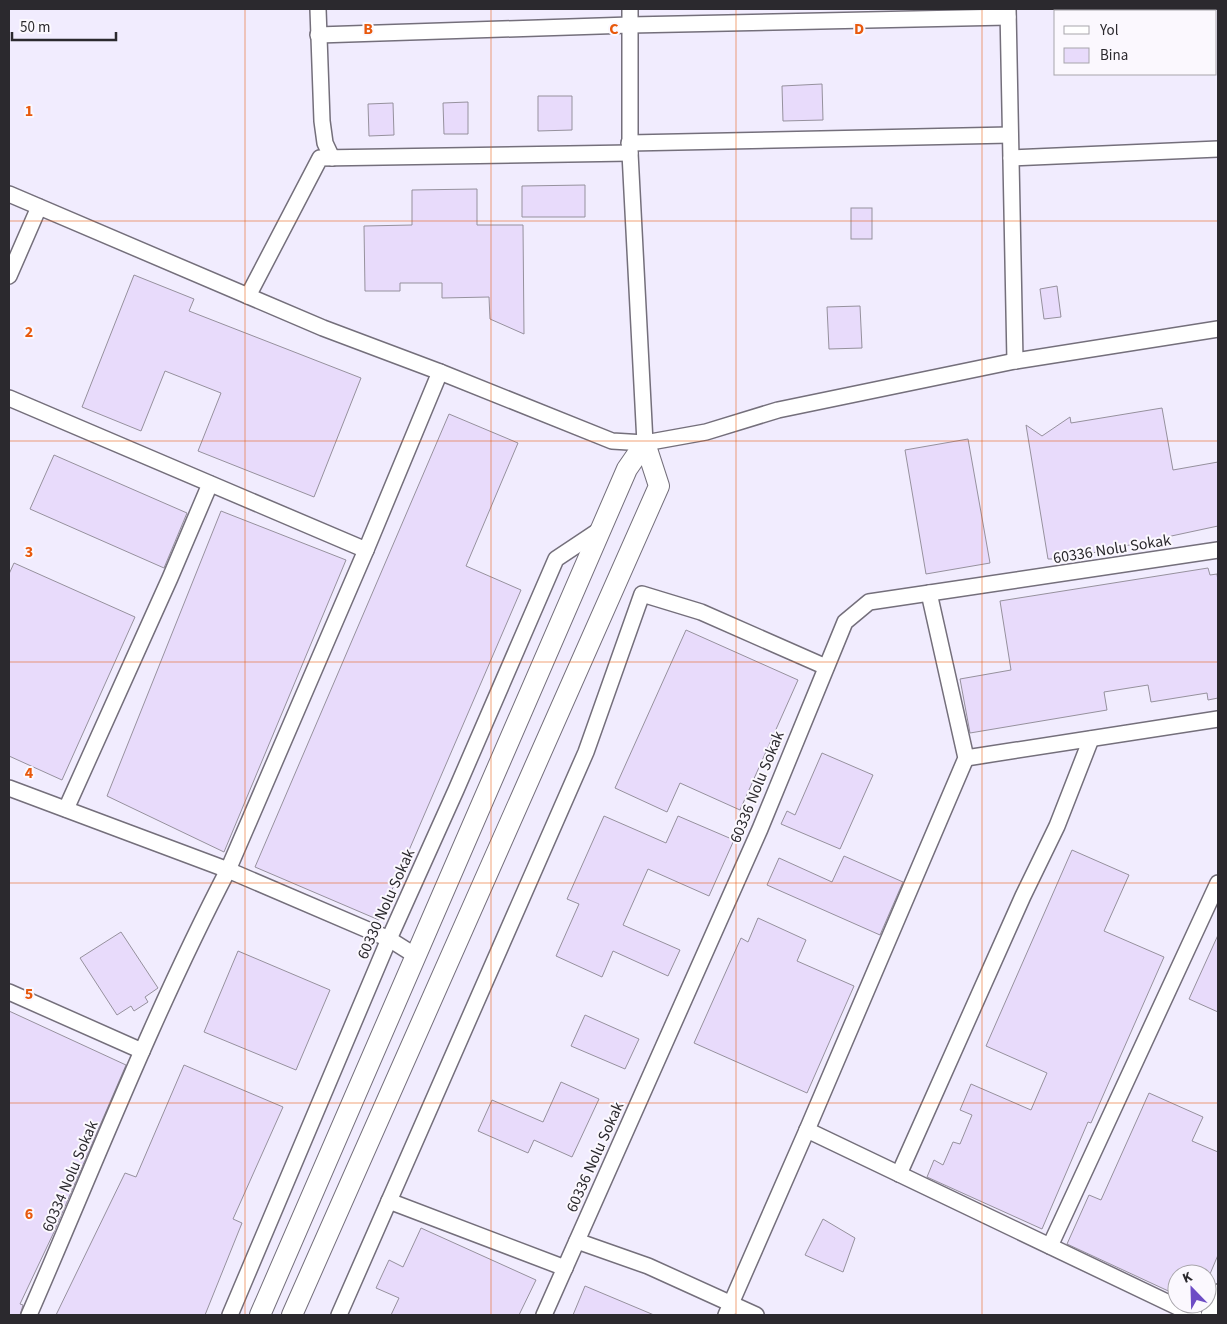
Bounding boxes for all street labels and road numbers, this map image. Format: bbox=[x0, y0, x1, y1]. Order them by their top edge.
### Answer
street label: 60336 Nolu Sokak bbox=[1052, 529, 1173, 569]
street label: 60336 Nolu Sokak bbox=[725, 728, 790, 846]
street label: 60330 Nolu Sokak bbox=[352, 845, 420, 963]
street label: 60336 Nolu Sokak bbox=[561, 1098, 629, 1216]
street label: 60334 Nolu Sokak bbox=[37, 1117, 103, 1235]

